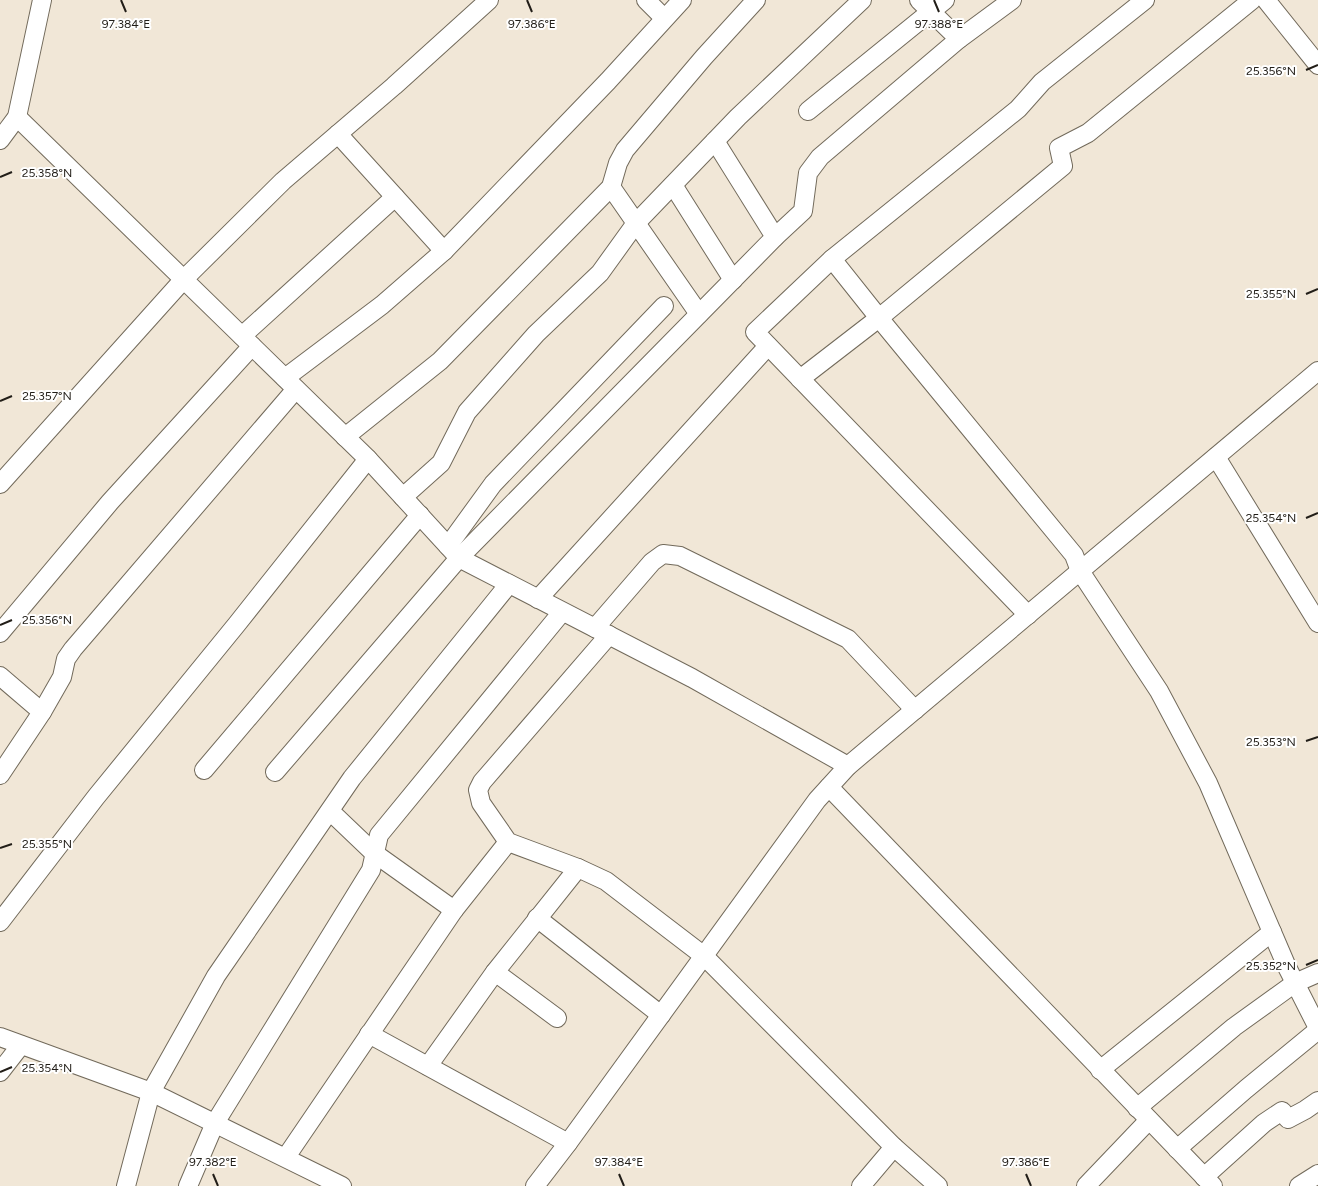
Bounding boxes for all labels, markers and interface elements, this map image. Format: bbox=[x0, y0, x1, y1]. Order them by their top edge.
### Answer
text: 97.384°E bbox=[102, 17, 150, 31]
text: 97.386°E bbox=[508, 17, 556, 31]
text: 97.388°E bbox=[915, 17, 963, 31]
text: 25.356°N bbox=[1246, 64, 1296, 78]
text: 25.358°N bbox=[22, 166, 72, 180]
text: 25.355°N bbox=[1246, 287, 1296, 301]
text: 25.357°N bbox=[22, 389, 72, 403]
text: 25.354°N bbox=[1246, 511, 1296, 525]
text: 25.356°N bbox=[22, 613, 72, 627]
text: 25.353°N bbox=[1246, 735, 1296, 749]
text: 25.355°N bbox=[22, 837, 72, 851]
text: 25.352°N bbox=[1246, 959, 1296, 973]
text: 25.354°N bbox=[22, 1061, 72, 1075]
text: 97.382°E bbox=[189, 1155, 237, 1169]
text: 97.384°E bbox=[595, 1155, 643, 1169]
text: 97.386°E bbox=[1002, 1155, 1050, 1169]

